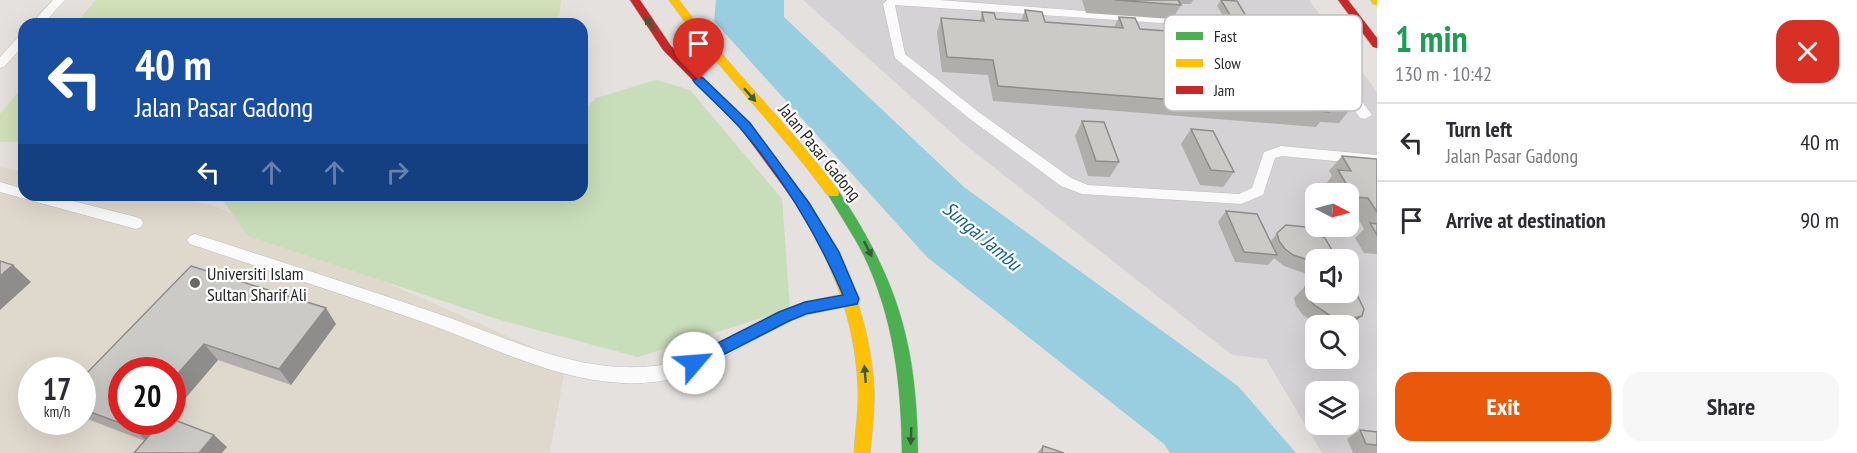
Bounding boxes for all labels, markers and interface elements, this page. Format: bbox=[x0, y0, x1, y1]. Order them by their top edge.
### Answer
legend bbox=[1164, 15, 1362, 111]
text: 1 min bbox=[1395, 15, 1468, 62]
one-way arrow bbox=[645, 16, 656, 33]
pin bbox=[673, 18, 724, 80]
button: close bbox=[1776, 20, 1839, 83]
text: Fast bbox=[1214, 26, 1237, 46]
icon: arrive bbox=[682, 27, 715, 60]
text: 40 m bbox=[135, 37, 212, 92]
icon: left bbox=[36, 42, 114, 120]
text: Slow bbox=[1214, 53, 1241, 73]
text: 130 m · 10:42 bbox=[1395, 61, 1492, 87]
text: Jam bbox=[1213, 80, 1235, 100]
one-way arrow bbox=[743, 87, 756, 102]
text: Jalan Pasar Gadong bbox=[135, 90, 313, 124]
street label: Jalan Pasar Gadong bbox=[773, 98, 866, 205]
text: Turn left bbox=[1446, 115, 1512, 143]
icon: left bbox=[1395, 126, 1428, 159]
text: 40 m bbox=[1800, 128, 1839, 156]
text: Jalan Pasar Gadong bbox=[1446, 143, 1578, 169]
icon: left bbox=[192, 156, 225, 189]
icon: ahead bbox=[255, 156, 288, 189]
icon: ahead bbox=[318, 156, 351, 189]
icon: right bbox=[381, 156, 414, 189]
north arrow bbox=[1305, 183, 1359, 237]
map controls bbox=[1305, 183, 1359, 435]
water label: Sungai Jambu bbox=[937, 196, 1028, 277]
icon: arrive bbox=[1395, 204, 1428, 237]
text: Arrive at destination bbox=[1446, 206, 1606, 234]
text: 90 m bbox=[1800, 206, 1839, 234]
one-way arrow bbox=[863, 241, 872, 258]
button: sound bbox=[1305, 249, 1359, 303]
place label: Universiti Islam Sultan Sharif Ali bbox=[207, 262, 307, 306]
marker: Universiti Islam Sultan Sharif Ali bbox=[188, 276, 202, 290]
button: search bbox=[1305, 315, 1359, 369]
position arrow bbox=[662, 331, 726, 395]
speed limit sign: 20 bbox=[108, 357, 186, 435]
one-way arrow bbox=[860, 364, 870, 383]
text: 17 bbox=[43, 369, 71, 408]
button: Exit bbox=[1395, 372, 1611, 441]
button: Share bbox=[1623, 372, 1839, 441]
button: layers bbox=[1305, 381, 1359, 435]
text: km/h bbox=[44, 402, 70, 421]
one-way arrow bbox=[906, 427, 915, 446]

